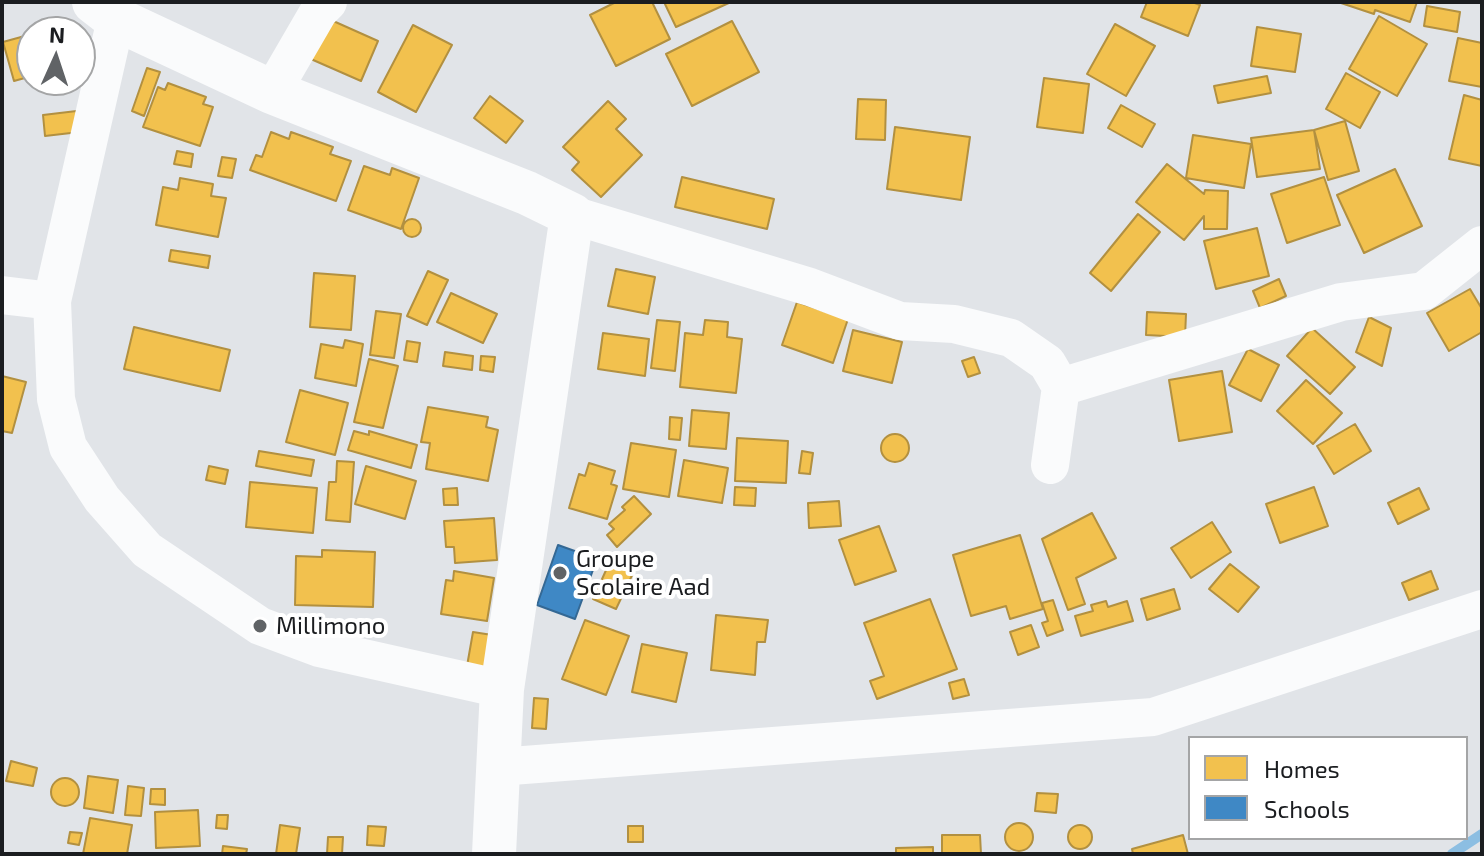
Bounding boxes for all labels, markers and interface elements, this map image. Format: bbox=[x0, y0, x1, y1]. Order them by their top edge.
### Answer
north arrow bbox=[16, 16, 96, 96]
text: N bbox=[49, 21, 66, 47]
place label: Groupe Scolaire Aad bbox=[576, 545, 710, 601]
marker: Groupe Scolaire Aad bbox=[551, 564, 569, 582]
place label: Millimono bbox=[276, 612, 385, 640]
marker: Millimono bbox=[251, 617, 269, 635]
legend bbox=[1188, 736, 1468, 840]
text: Homes bbox=[1264, 754, 1340, 783]
text: Schools bbox=[1264, 794, 1350, 823]

